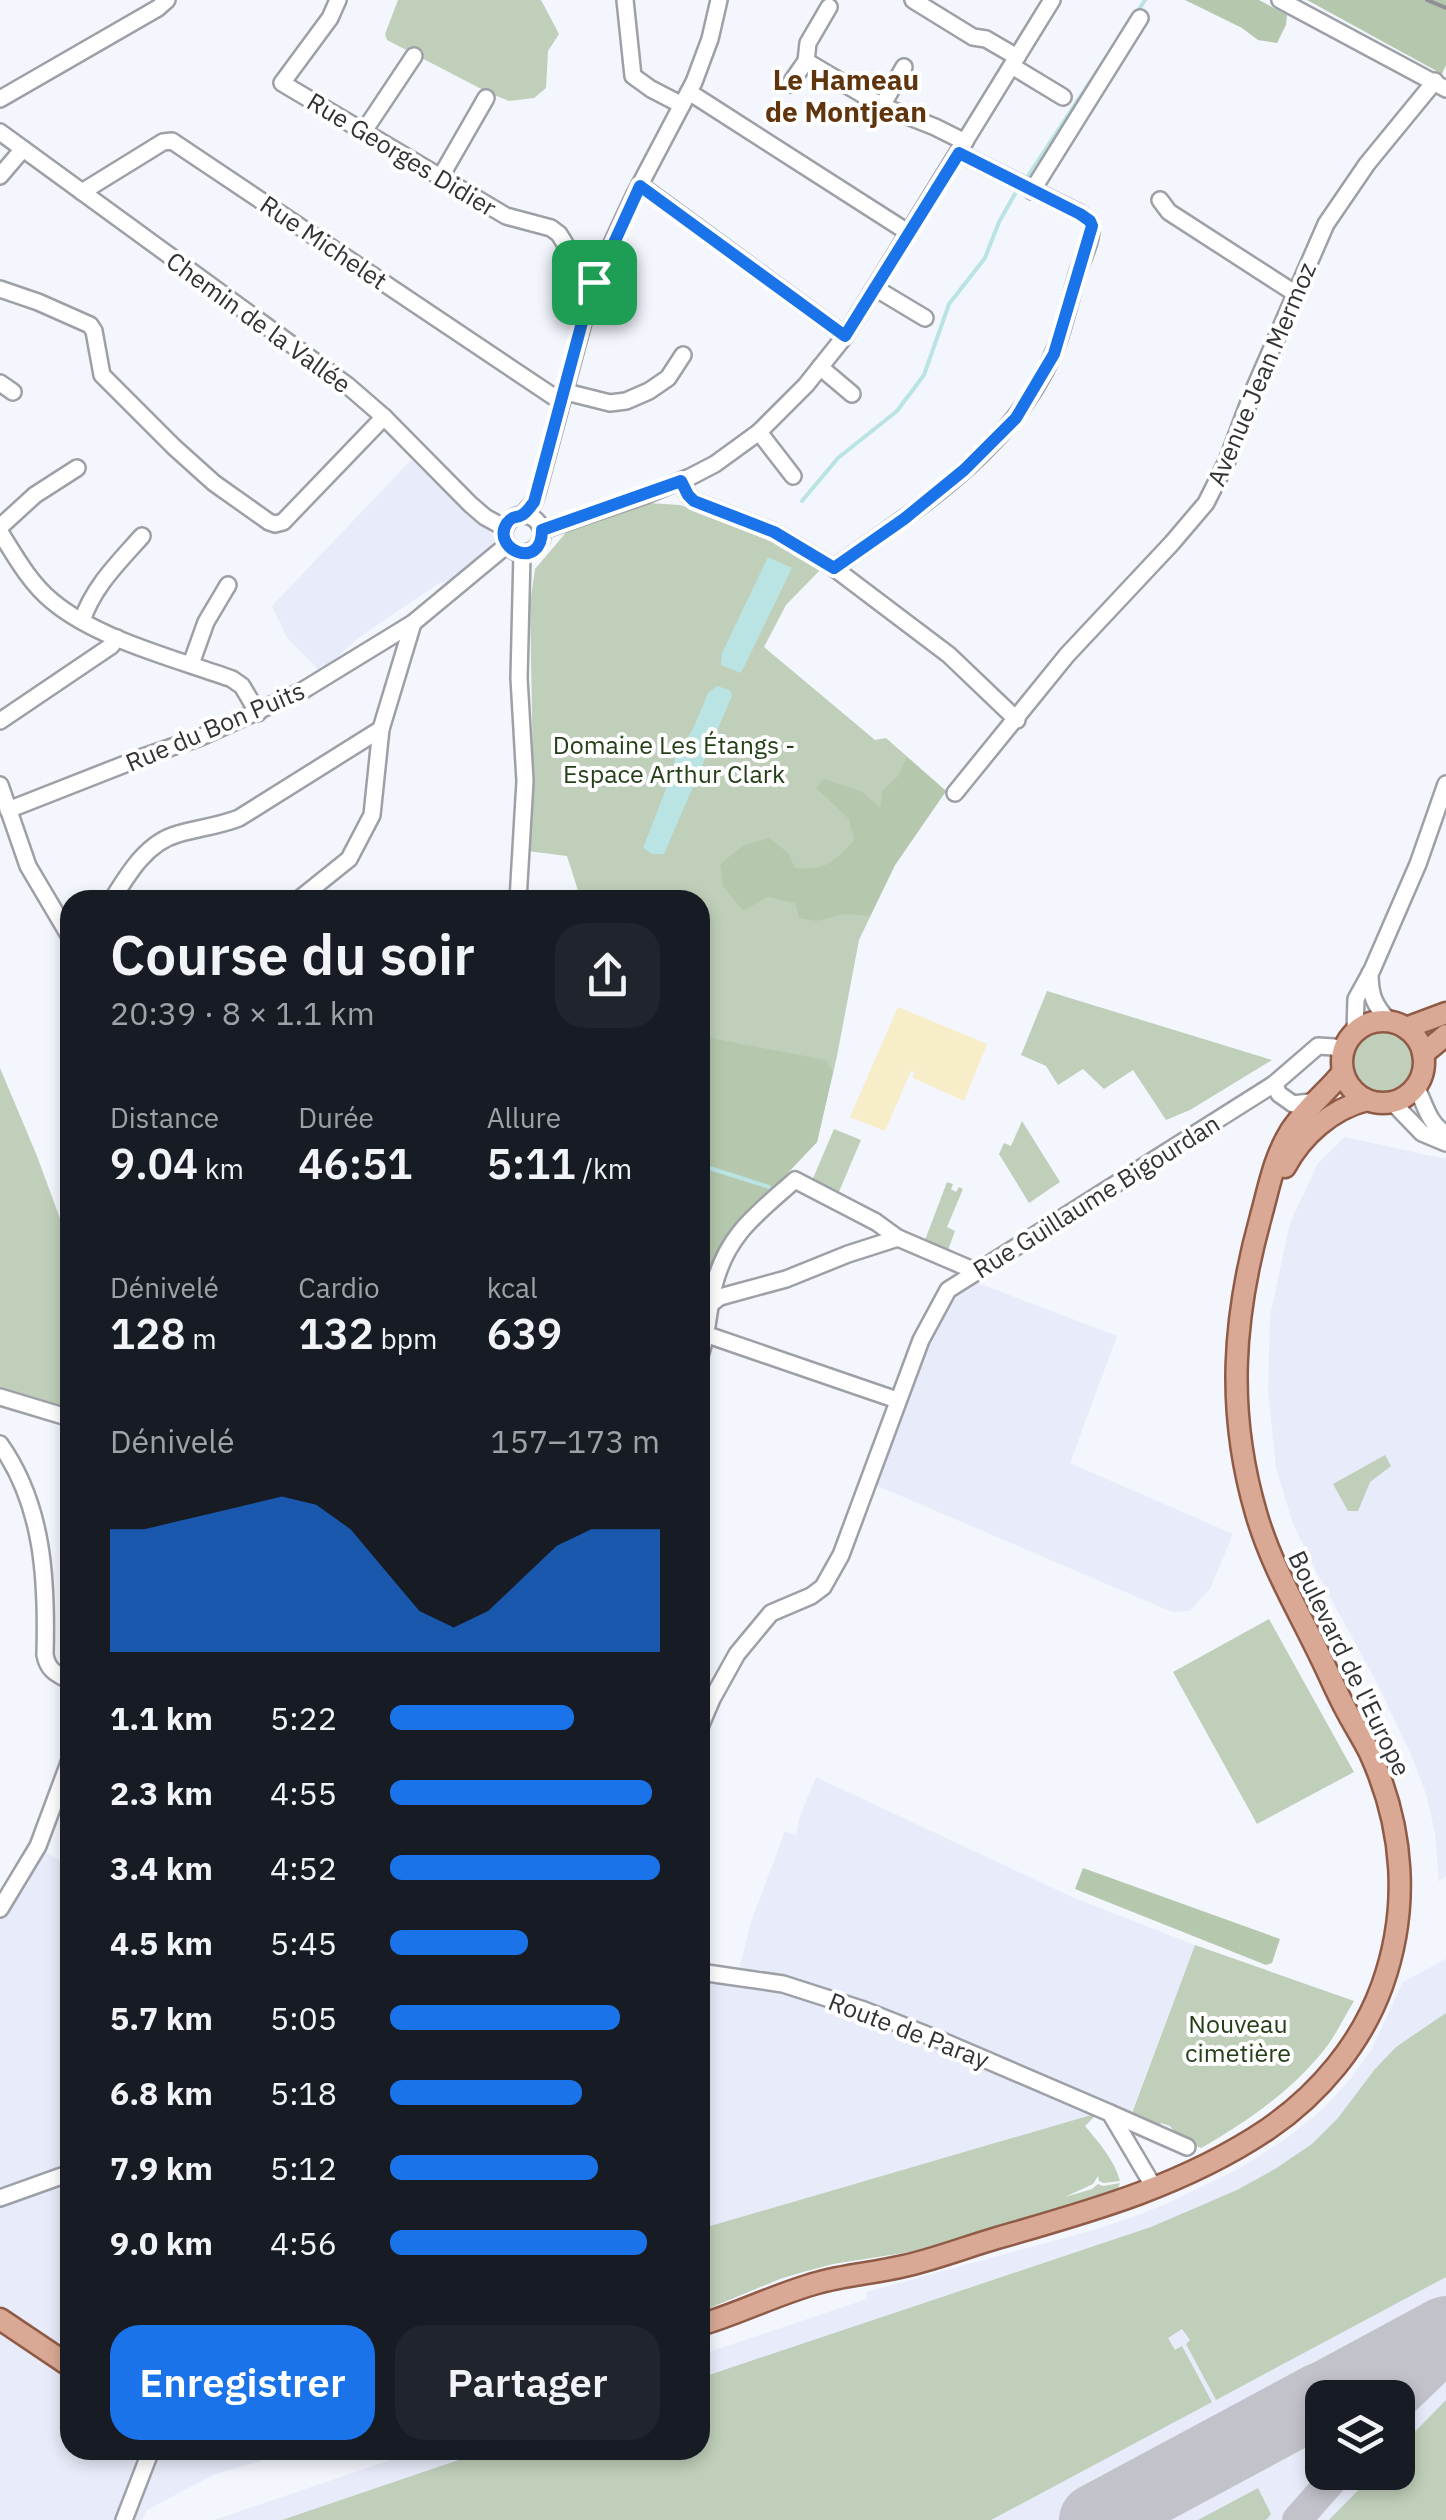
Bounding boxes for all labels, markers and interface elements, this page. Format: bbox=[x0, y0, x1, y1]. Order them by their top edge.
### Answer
district label: Le Hameau de Montjean bbox=[765, 61, 927, 130]
street label: Rue Georges Didier bbox=[301, 84, 503, 224]
street label: Rue Michelet bbox=[254, 187, 394, 297]
pin bbox=[552, 240, 637, 325]
street label: Chemin de la Vallée bbox=[160, 244, 358, 400]
icon: arrive bbox=[567, 255, 622, 310]
street label: Avenue Jean Mermoz bbox=[1199, 257, 1323, 491]
street label: Rue du Bon Puits bbox=[120, 673, 310, 779]
park label: Domaine Les Étangs - Espace Arthur Clark bbox=[553, 728, 795, 790]
text: Course du soir bbox=[110, 919, 475, 990]
button: share bbox=[555, 923, 660, 1028]
text: 20:39 · 8 × 1.1 km bbox=[110, 992, 375, 1034]
text: Distance bbox=[110, 1099, 219, 1136]
text: Durée bbox=[298, 1099, 374, 1136]
text: Allure bbox=[487, 1099, 561, 1136]
street label: Rue Guillaume Bigourdan bbox=[966, 1106, 1226, 1286]
text: 9.04 bbox=[110, 1136, 198, 1191]
text: 46:51 bbox=[298, 1136, 413, 1191]
text: 5:11 bbox=[487, 1136, 576, 1191]
text: km bbox=[198, 1150, 244, 1187]
text: /km bbox=[576, 1150, 632, 1187]
text: Dénivelé bbox=[110, 1269, 219, 1306]
text: Cardio bbox=[298, 1269, 380, 1306]
text: kcal bbox=[487, 1269, 538, 1306]
text: 128 bbox=[110, 1306, 186, 1361]
text: 132 bbox=[298, 1306, 374, 1361]
text: 639 bbox=[487, 1306, 562, 1361]
text: m bbox=[186, 1320, 217, 1357]
text: bpm bbox=[374, 1320, 437, 1357]
text: Dénivelé bbox=[110, 1420, 235, 1462]
text: 157–173 m bbox=[490, 1420, 660, 1462]
street label: Boulevard de l'Europe bbox=[1281, 1545, 1419, 1781]
text: 1.1 km bbox=[110, 1697, 213, 1739]
text: 5:22 bbox=[270, 1697, 337, 1739]
text: 2.3 km bbox=[110, 1772, 213, 1814]
text: 4:55 bbox=[270, 1772, 337, 1814]
text: 3.4 km bbox=[110, 1847, 213, 1889]
text: 4:52 bbox=[270, 1847, 337, 1889]
text: 4.5 km bbox=[110, 1922, 213, 1964]
text: 5:45 bbox=[270, 1922, 337, 1964]
street label: Route de Paray bbox=[824, 1984, 994, 2076]
text: 5.7 km bbox=[110, 1997, 213, 2039]
text: 5:05 bbox=[270, 1997, 337, 2039]
park label: Nouveau cimetière bbox=[1185, 2007, 1291, 2069]
text: 6.8 km bbox=[110, 2072, 213, 2114]
text: 5:18 bbox=[270, 2072, 337, 2114]
text: 7.9 km bbox=[110, 2147, 213, 2189]
text: 5:12 bbox=[270, 2147, 337, 2189]
text: 9.0 km bbox=[110, 2222, 213, 2264]
text: 4:56 bbox=[270, 2222, 337, 2264]
button: Enregistrer bbox=[110, 2325, 375, 2440]
button: Partager bbox=[395, 2325, 660, 2440]
map controls bbox=[1305, 2380, 1415, 2490]
button: layers bbox=[1305, 2380, 1415, 2490]

